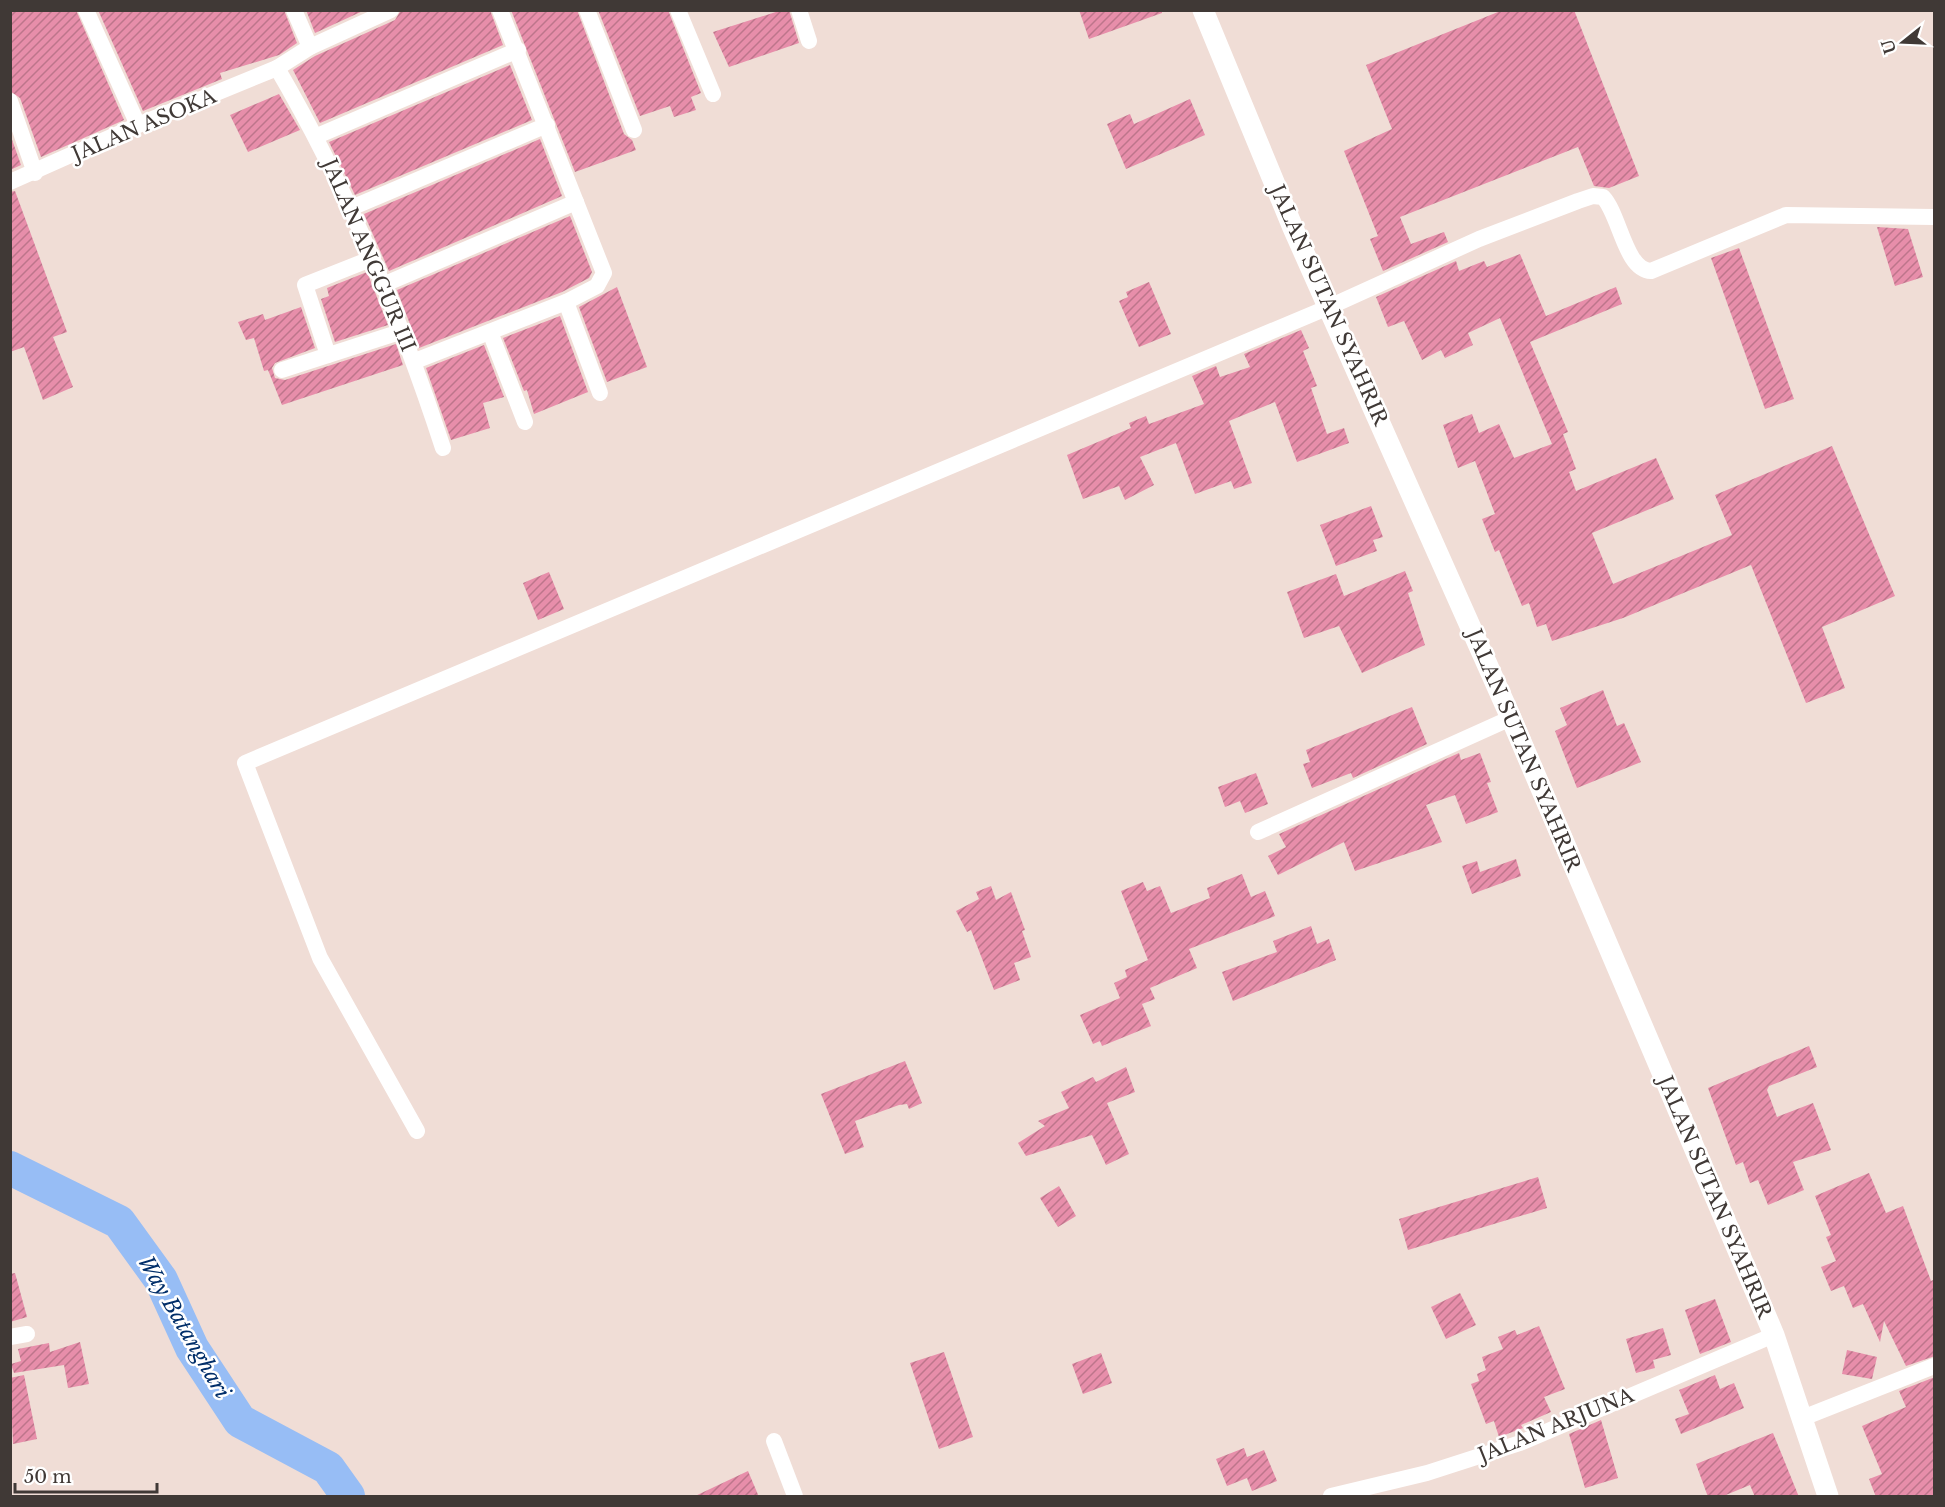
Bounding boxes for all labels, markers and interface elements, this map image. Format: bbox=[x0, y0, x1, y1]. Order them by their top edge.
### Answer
north arrow bbox=[1873, 12, 1933, 72]
text: U bbox=[1877, 37, 1900, 56]
street label: JALAN ASOKA bbox=[66, 84, 220, 167]
street label: JALAN ANGGUR III bbox=[316, 152, 421, 355]
street label: JALAN SUTAN SYAHRIR bbox=[1264, 178, 1393, 430]
street label: JALAN SUTAN SYAHRIR bbox=[1461, 623, 1586, 876]
street label: JALAN SUTAN SYAHRIR bbox=[1652, 1070, 1777, 1323]
water label: Way Batanghari bbox=[133, 1251, 236, 1404]
street label: JALAN ARJUNA bbox=[1472, 1383, 1638, 1468]
scale bar bbox=[15, 1456, 158, 1494]
text: 50 m bbox=[24, 1466, 72, 1488]

